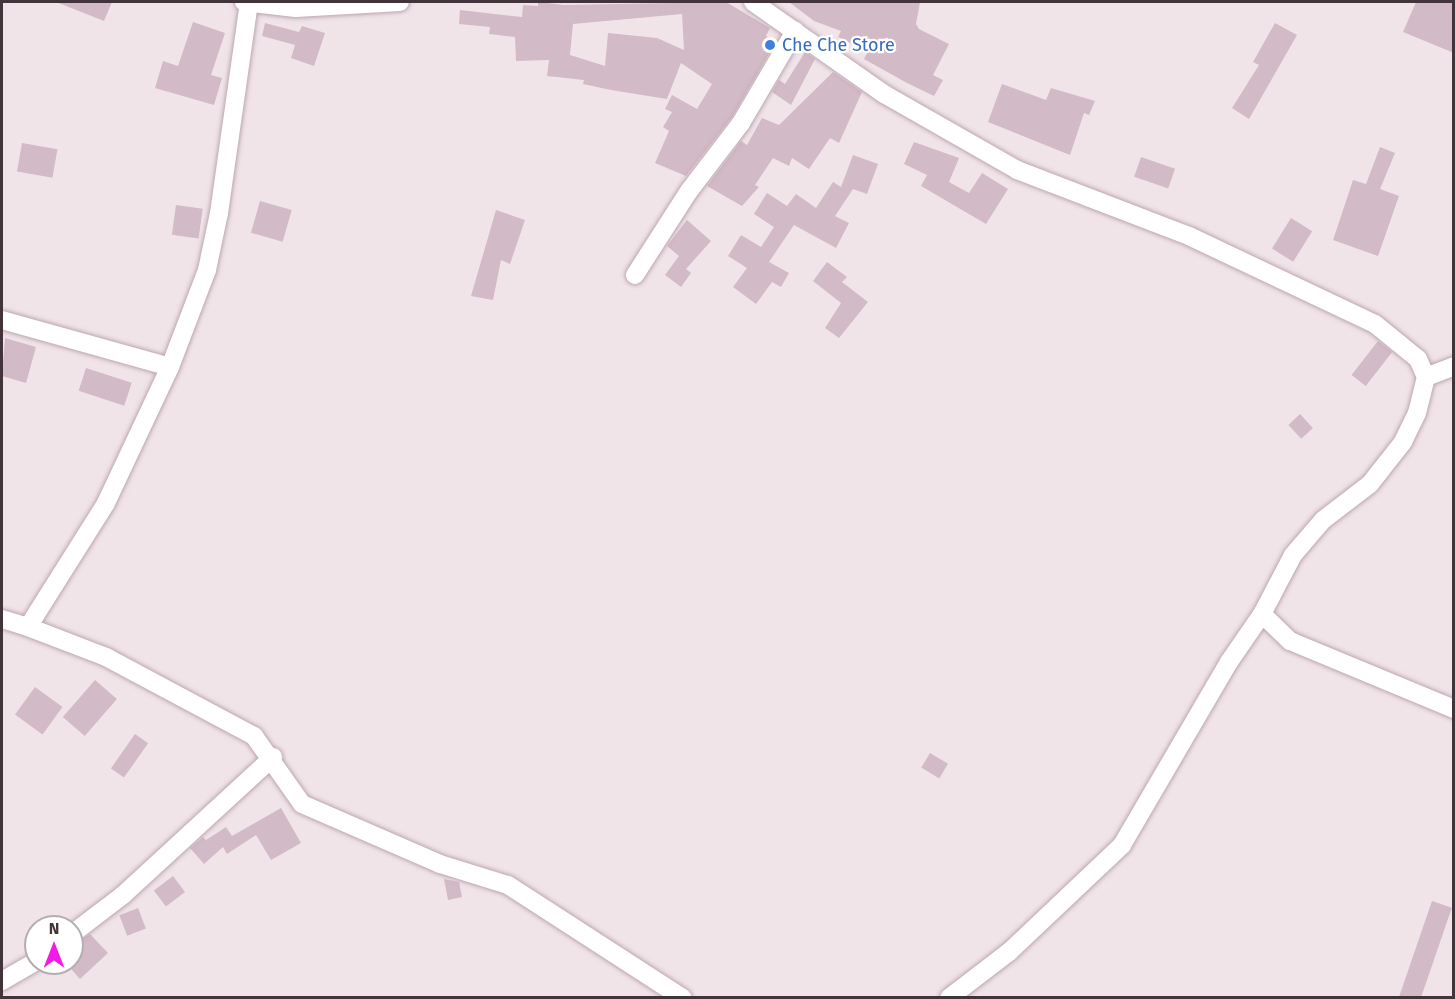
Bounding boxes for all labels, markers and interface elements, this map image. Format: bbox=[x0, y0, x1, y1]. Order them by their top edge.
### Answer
place label: Che Che Store bbox=[782, 34, 895, 56]
marker: Che Che Store bbox=[763, 38, 777, 52]
north arrow bbox=[24, 915, 84, 975]
text: N bbox=[49, 919, 59, 938]

